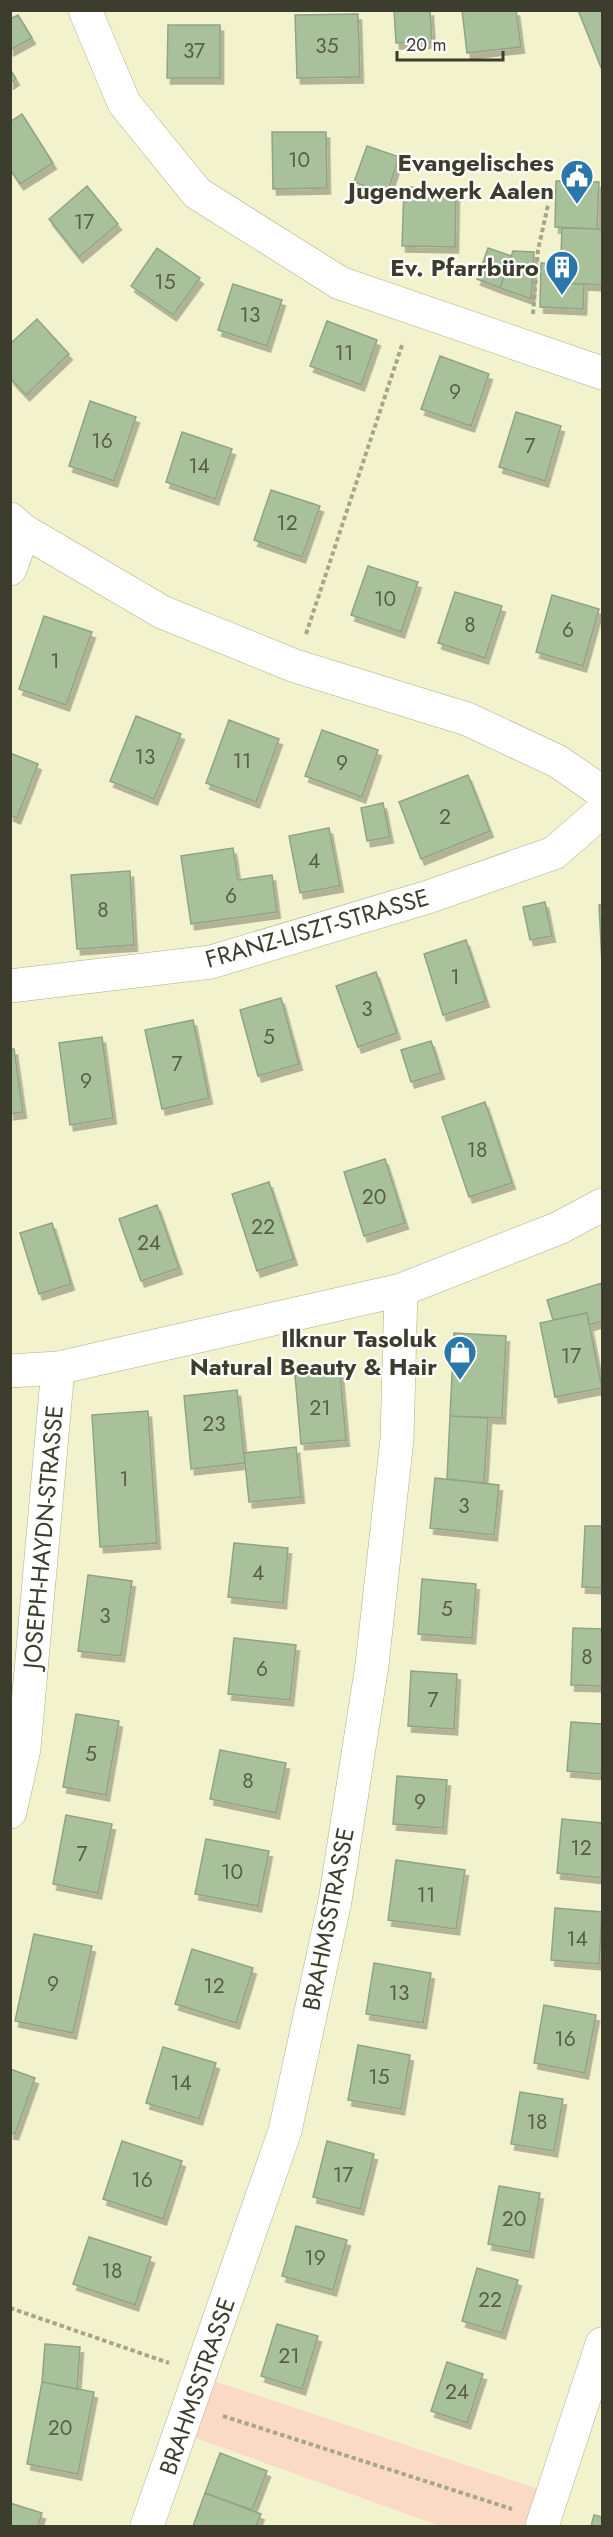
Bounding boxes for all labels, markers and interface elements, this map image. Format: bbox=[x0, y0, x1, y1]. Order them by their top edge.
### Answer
scale bar bbox=[397, 24, 504, 62]
house number: 35 bbox=[315, 31, 339, 61]
text: 20 m bbox=[406, 32, 446, 58]
house number: 37 bbox=[183, 36, 205, 66]
house number: 10 bbox=[288, 145, 310, 175]
place label: Evangelisches Jugendwerk Aalen bbox=[344, 145, 554, 208]
public building icon: Evangelisches Jugendwerk Aalen bbox=[559, 158, 595, 205]
house number: 17 bbox=[74, 207, 94, 237]
building icon: Ev. Pfarrbüro bbox=[544, 249, 580, 296]
place label: Ev. Pfarrbüro bbox=[390, 250, 539, 285]
house number: 15 bbox=[154, 267, 176, 297]
house number: 13 bbox=[240, 300, 260, 330]
house number: 11 bbox=[335, 338, 353, 368]
house number: 9 bbox=[449, 377, 461, 407]
house number: 16 bbox=[91, 426, 113, 456]
house number: 7 bbox=[524, 431, 536, 461]
house number: 14 bbox=[188, 451, 210, 481]
house number: 12 bbox=[276, 508, 298, 538]
house number: 10 bbox=[374, 584, 396, 614]
house number: 8 bbox=[464, 610, 476, 640]
house number: 6 bbox=[562, 615, 574, 645]
house number: 1 bbox=[50, 646, 60, 676]
house number: 13 bbox=[135, 742, 155, 772]
house number: 11 bbox=[233, 746, 251, 776]
house number: 9 bbox=[336, 748, 348, 778]
house number: 2 bbox=[439, 802, 451, 832]
house number: 4 bbox=[308, 846, 320, 876]
street label: FRANZ-LISZT-STRASSE bbox=[201, 879, 433, 977]
house number: 6 bbox=[225, 881, 237, 911]
house number: 8 bbox=[97, 895, 109, 925]
house number: 1 bbox=[450, 962, 460, 992]
house number: 3 bbox=[361, 994, 373, 1024]
house number: 5 bbox=[263, 1022, 275, 1052]
house number: 7 bbox=[171, 1049, 183, 1079]
house number: 9 bbox=[80, 1066, 92, 1096]
house number: 18 bbox=[467, 1135, 487, 1165]
house number: 20 bbox=[362, 1182, 386, 1212]
house number: 22 bbox=[251, 1212, 275, 1242]
house number: 24 bbox=[137, 1228, 161, 1258]
place label: Ilknur Tasoluk Natural Beauty & Hair bbox=[190, 1321, 437, 1384]
shop icon: Ilknur Tasoluk Natural Beauty & Hair bbox=[442, 1334, 478, 1381]
house number: 17 bbox=[561, 1341, 581, 1371]
house number: 21 bbox=[309, 1393, 331, 1423]
street label: JOSEPH-HAYDN-STRASSE bbox=[14, 1404, 72, 1673]
house number: 23 bbox=[202, 1409, 226, 1439]
house number: 1 bbox=[119, 1464, 129, 1494]
house number: 3 bbox=[458, 1491, 470, 1521]
house number: 4 bbox=[252, 1558, 264, 1588]
house number: 5 bbox=[441, 1594, 453, 1624]
house number: 3 bbox=[99, 1601, 111, 1631]
house number: 8 bbox=[581, 1642, 593, 1672]
house number: 6 bbox=[256, 1654, 268, 1684]
house number: 7 bbox=[427, 1685, 439, 1715]
house number: 5 bbox=[85, 1739, 97, 1769]
house number: 8 bbox=[242, 1766, 254, 1796]
house number: 9 bbox=[414, 1787, 426, 1817]
street label: BRAHMSSTRASSE bbox=[293, 1825, 363, 2013]
house number: 12 bbox=[570, 1833, 592, 1863]
house number: 7 bbox=[76, 1839, 88, 1869]
house number: 10 bbox=[221, 1857, 243, 1887]
house number: 11 bbox=[417, 1880, 435, 1910]
house number: 14 bbox=[566, 1924, 588, 1954]
house number: 9 bbox=[47, 1969, 59, 1999]
house number: 12 bbox=[203, 1971, 225, 2001]
house number: 13 bbox=[389, 1978, 409, 2008]
house number: 16 bbox=[554, 2024, 576, 2054]
house number: 15 bbox=[368, 2062, 390, 2092]
house number: 14 bbox=[170, 2068, 192, 2098]
house number: 18 bbox=[527, 2107, 547, 2137]
house number: 17 bbox=[333, 2160, 353, 2190]
house number: 16 bbox=[131, 2165, 153, 2195]
house number: 20 bbox=[502, 2204, 526, 2234]
house number: 19 bbox=[304, 2243, 326, 2273]
house number: 18 bbox=[102, 2256, 122, 2286]
house number: 22 bbox=[478, 2285, 502, 2315]
street label: BRAHMSSTRASSE bbox=[150, 2293, 244, 2479]
house number: 21 bbox=[278, 2341, 300, 2371]
house number: 24 bbox=[445, 2377, 469, 2407]
house number: 20 bbox=[48, 2413, 72, 2443]

